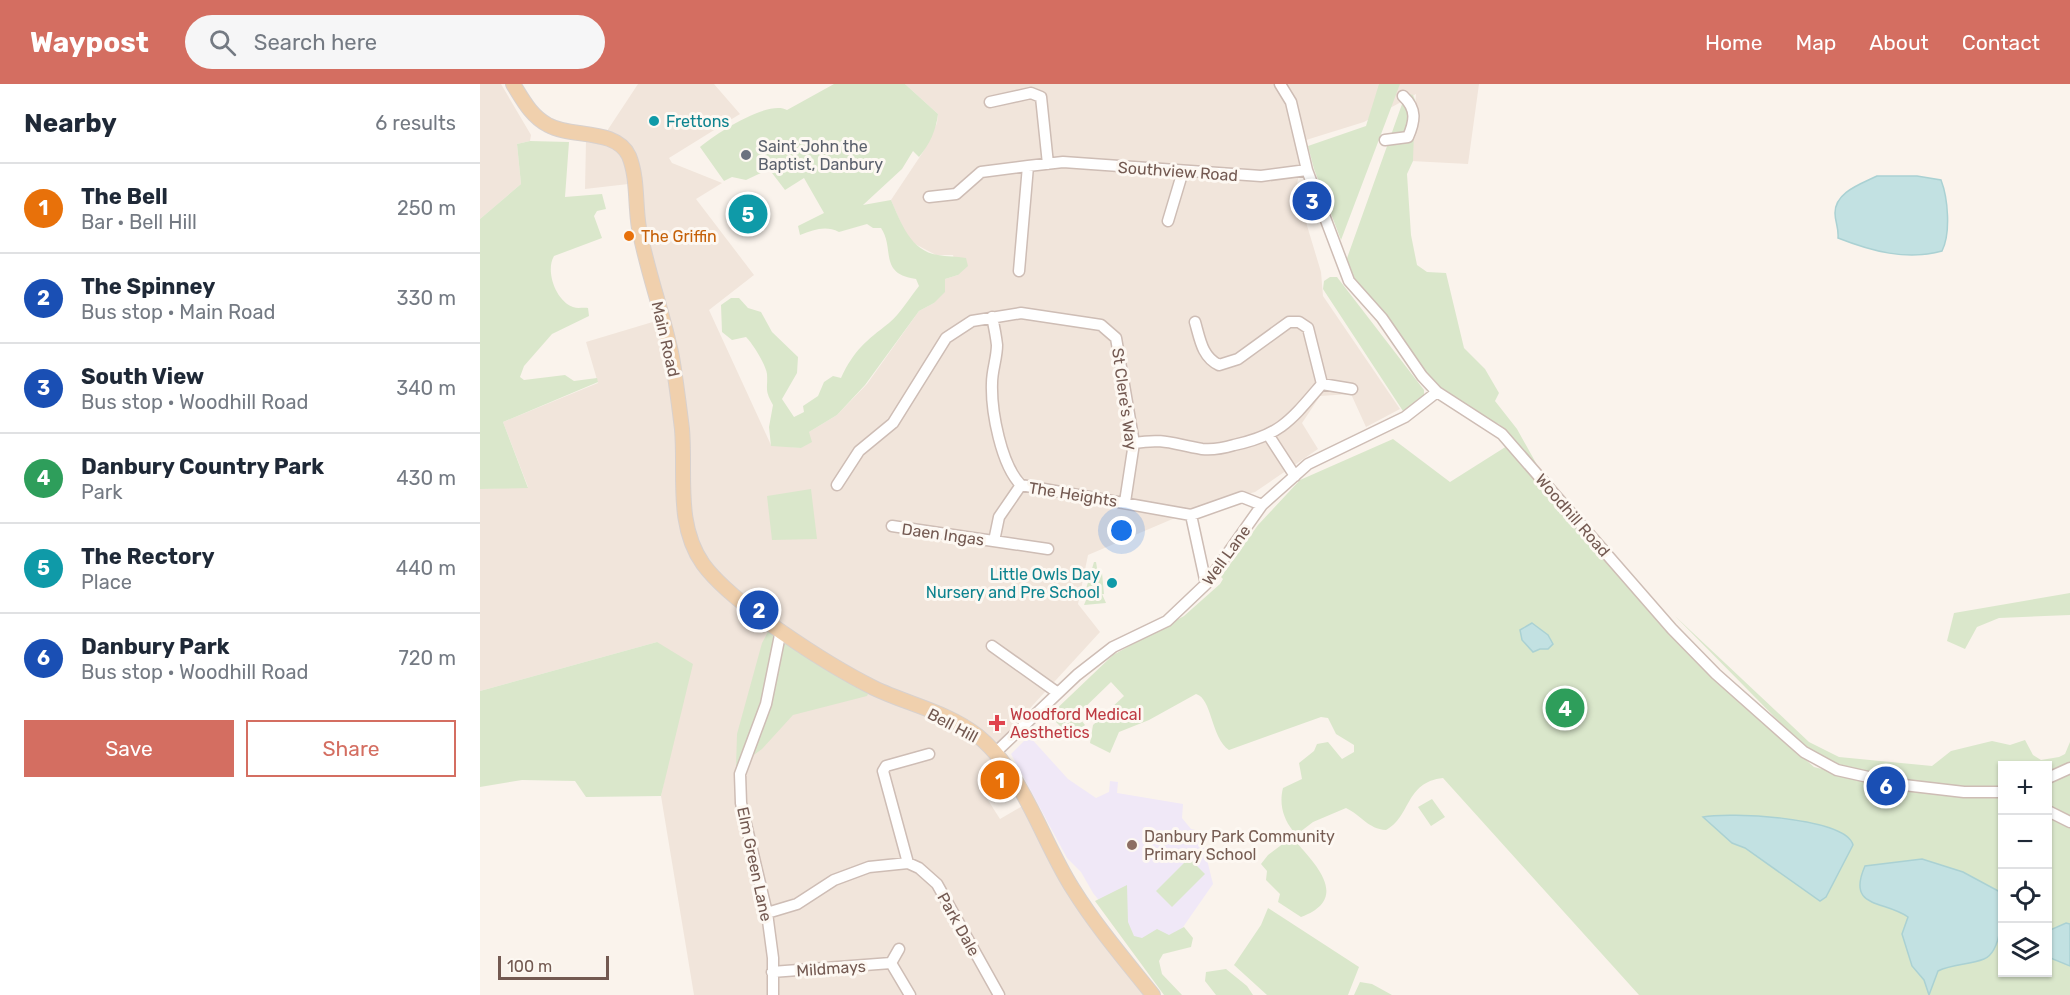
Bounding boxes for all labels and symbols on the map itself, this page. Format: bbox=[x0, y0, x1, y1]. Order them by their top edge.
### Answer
place label: Frettons bbox=[666, 112, 730, 131]
marker: Frettons bbox=[647, 114, 661, 128]
place label: Saint John the Baptist, Danbury bbox=[758, 137, 883, 174]
marker: Saint John the Baptist, Danbury bbox=[739, 148, 753, 162]
street label: Southview Road bbox=[1117, 158, 1239, 185]
pin: 3 bbox=[1292, 178, 1332, 224]
pin: 5 bbox=[728, 192, 768, 236]
place label: The Griffin bbox=[641, 227, 717, 246]
marker: The Griffin bbox=[622, 229, 636, 243]
street label: Main Road bbox=[648, 299, 683, 379]
street label: St Clere's Way bbox=[1108, 347, 1141, 452]
street label: Woodhill Road bbox=[1531, 470, 1614, 561]
street label: The Heights bbox=[1027, 478, 1119, 511]
your location bbox=[1107, 516, 1136, 545]
street label: Daen Ingas bbox=[900, 519, 985, 550]
street label: Well Lane bbox=[1198, 522, 1255, 589]
place label: Little Owls Day Nursery and Pre School bbox=[926, 565, 1100, 602]
marker: Little Owls Day Nursery and Pre School bbox=[1105, 576, 1119, 590]
pin: 2 bbox=[740, 588, 778, 632]
pin: 4 bbox=[1546, 686, 1584, 730]
street label: Bell Hill bbox=[924, 704, 981, 747]
place label: Woodford Medical Aesthetics bbox=[1010, 705, 1142, 742]
marker: Woodford Medical Aesthetics bbox=[988, 714, 1006, 732]
pin: 1 bbox=[980, 758, 1020, 802]
pin: 6 bbox=[1866, 764, 1906, 808]
street label: Elm Green Lane bbox=[733, 805, 776, 923]
place label: Danbury Park Community Primary School bbox=[1144, 827, 1335, 864]
marker: Danbury Park Community Primary School bbox=[1125, 838, 1139, 852]
street label: Park Dale bbox=[933, 889, 984, 959]
scale bar bbox=[498, 953, 609, 980]
street label: Mildmays bbox=[796, 957, 866, 980]

